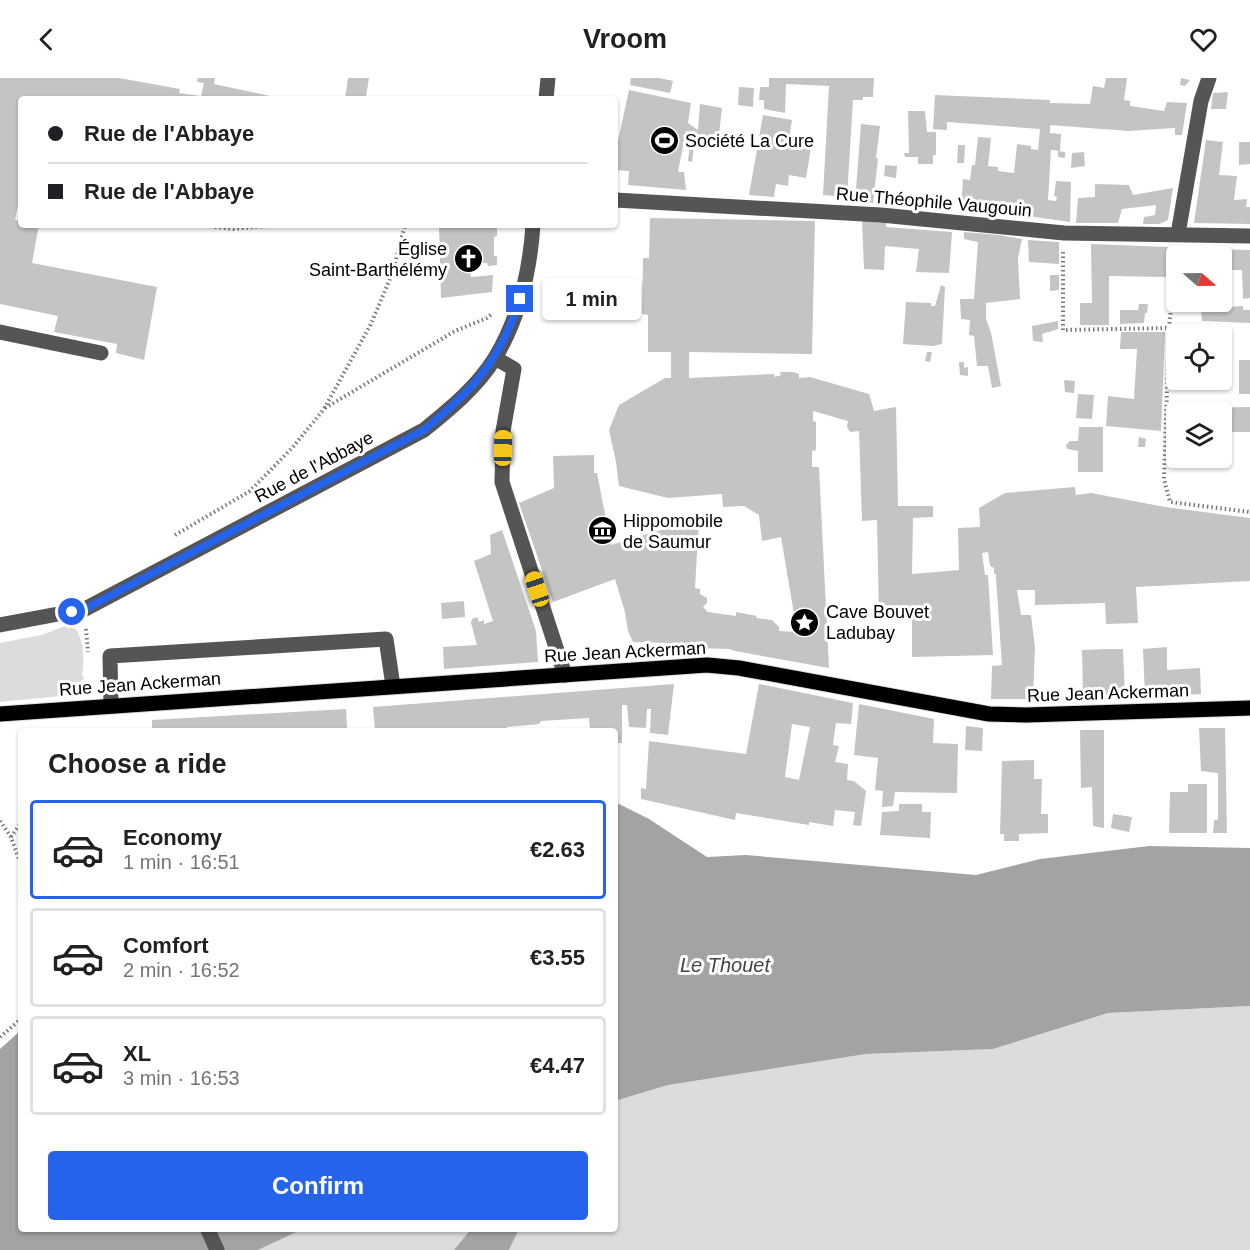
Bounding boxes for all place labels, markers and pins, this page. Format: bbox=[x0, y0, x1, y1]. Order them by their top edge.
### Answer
sports icon: Société La Cure bbox=[648, 125, 680, 157]
place label: Société La Cure bbox=[685, 131, 814, 151]
place label: Église Saint-Barthélémy bbox=[309, 239, 447, 280]
church icon: Église Saint-Barthélémy bbox=[452, 243, 484, 275]
place label: Hippomobile de Saumur bbox=[623, 511, 723, 552]
museum icon: Hippomobile de Saumur bbox=[586, 515, 618, 547]
place label: Cave Bouvet Ladubay bbox=[826, 602, 929, 643]
place icon: Cave Bouvet Ladubay bbox=[789, 606, 821, 638]

